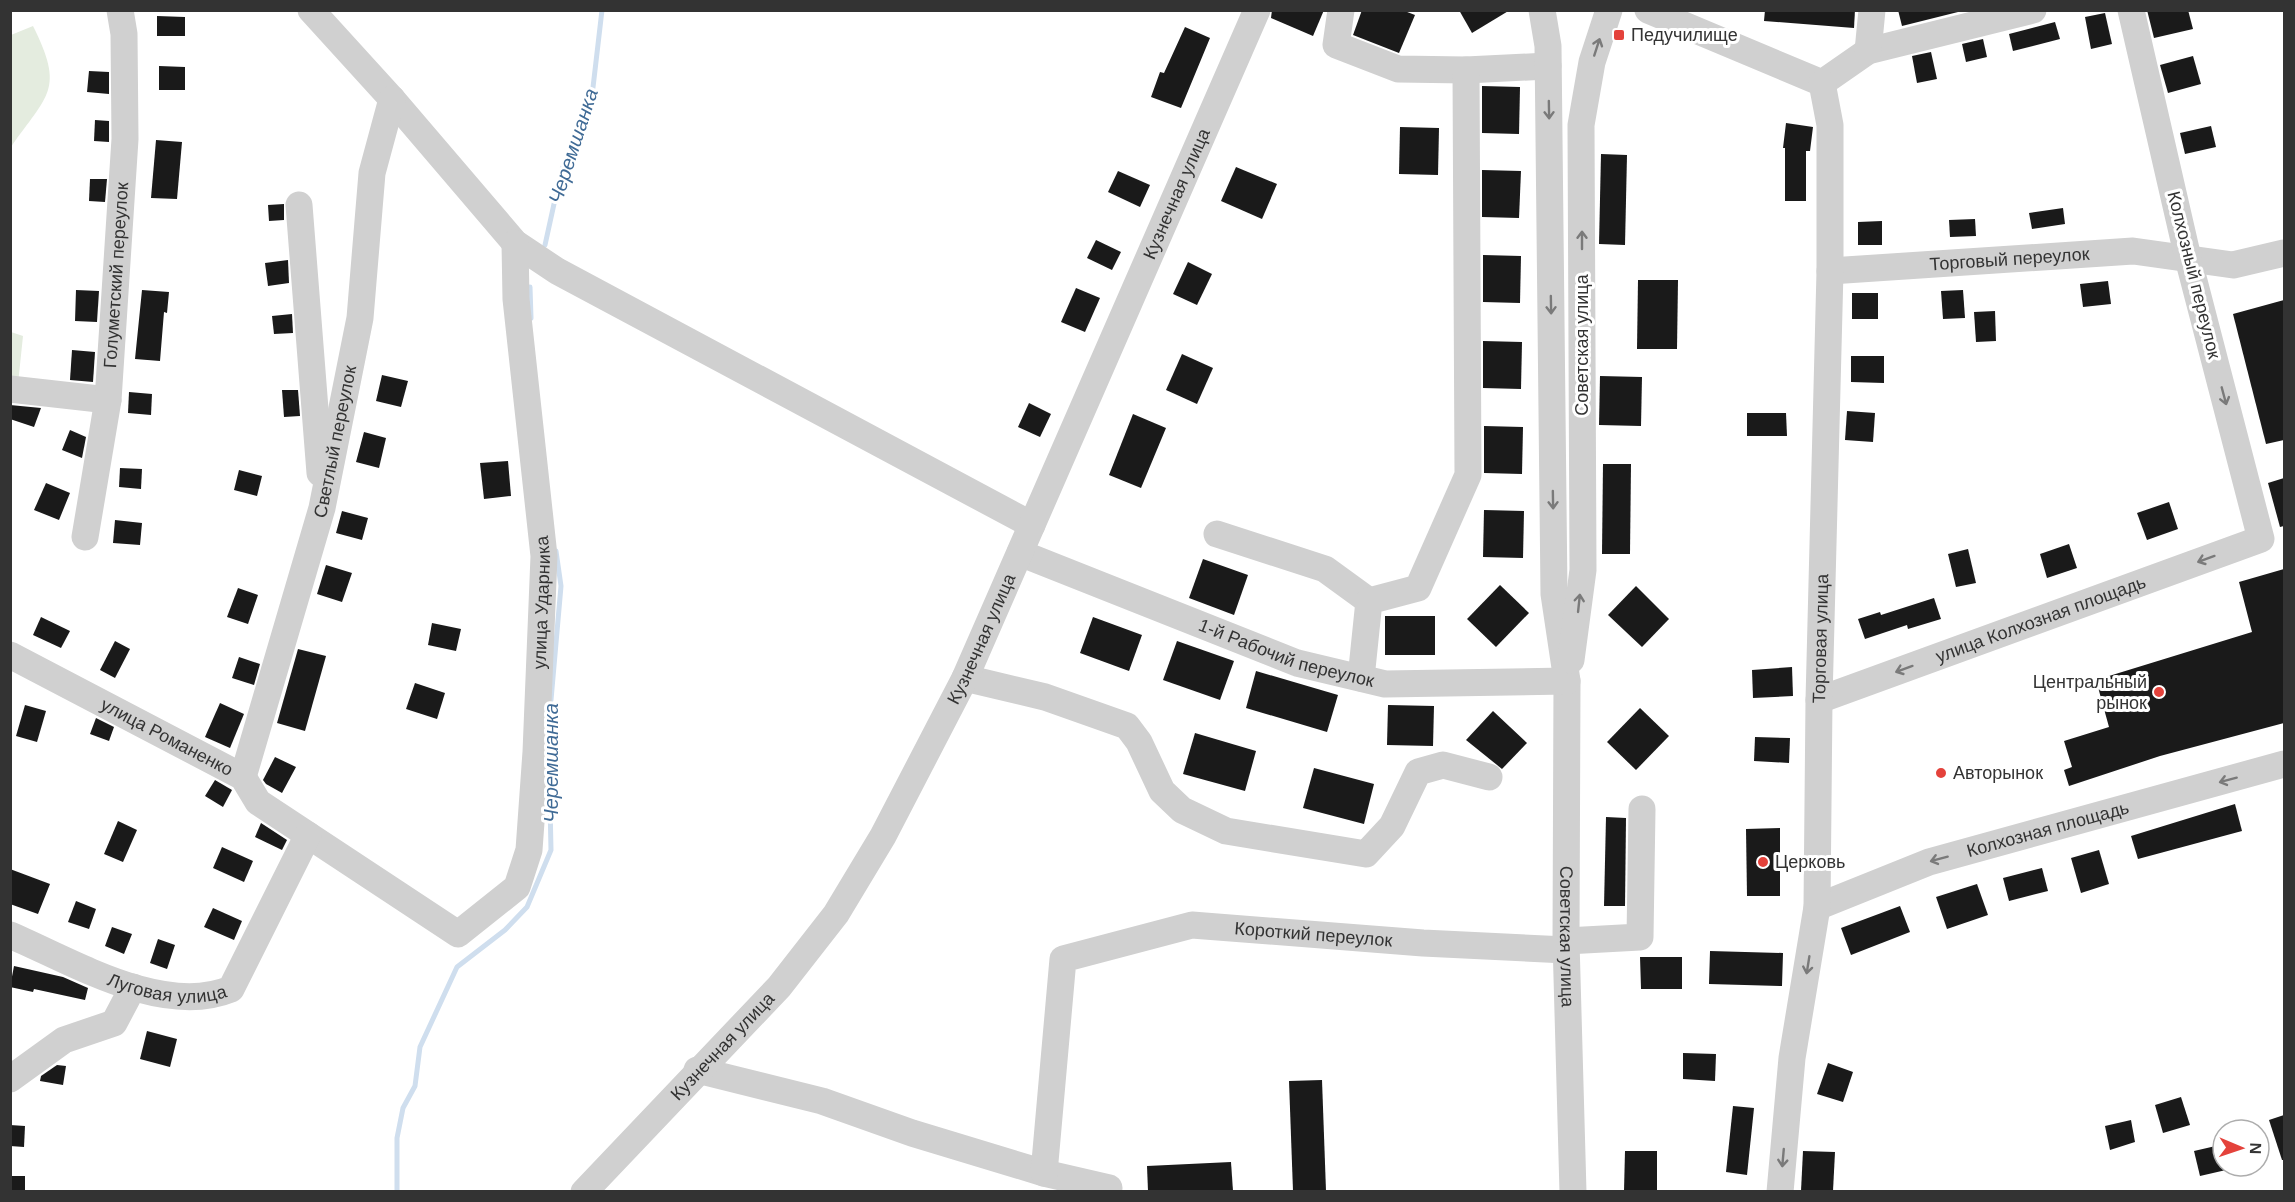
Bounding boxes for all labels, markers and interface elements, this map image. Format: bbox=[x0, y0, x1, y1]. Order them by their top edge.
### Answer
place label: Педучилище bbox=[1631, 25, 1738, 45]
marker: Педучилище bbox=[1612, 28, 1626, 42]
one-way arrow bbox=[1592, 38, 1603, 57]
water label: Черемшанка bbox=[544, 86, 602, 206]
one-way arrow bbox=[1543, 100, 1555, 120]
street label: Кузнечная улица bbox=[1139, 124, 1214, 262]
street label: Голуметский переулок bbox=[100, 182, 132, 369]
street label: Колхозный переулок bbox=[2163, 189, 2225, 361]
one-way arrow bbox=[1576, 231, 1588, 251]
street label: Торговый переулок bbox=[1929, 244, 2090, 274]
street label: Советская улица bbox=[1572, 273, 1592, 416]
one-way arrow bbox=[1545, 295, 1557, 315]
street label: Светлый переулок bbox=[310, 364, 360, 520]
one-way arrow bbox=[2218, 386, 2230, 405]
one-way arrow bbox=[1547, 490, 1559, 510]
street label: улица Ударника bbox=[529, 534, 554, 670]
one-way arrow bbox=[2197, 554, 2216, 565]
street label: Кузнечная улица bbox=[943, 570, 1020, 707]
street label: улица Колхозная площадь bbox=[1933, 572, 2148, 667]
street label: Торговая улица bbox=[1809, 573, 1832, 704]
one-way arrow bbox=[1574, 593, 1585, 613]
street label: 1-й Рабочий переулок bbox=[1196, 615, 1376, 691]
one-way arrow bbox=[1895, 664, 1914, 675]
place label: Центральный рынок bbox=[2033, 672, 2147, 713]
marker: Центральный рынок bbox=[2152, 685, 2166, 699]
street label: улица Романенко bbox=[97, 694, 236, 780]
water label: Черемшанка bbox=[540, 703, 562, 823]
place label: Авторынок bbox=[1953, 763, 2043, 783]
marker: Авторынок bbox=[1934, 766, 1948, 780]
one-way arrow bbox=[2219, 774, 2238, 786]
street label: Колхозная площадь bbox=[1964, 797, 2131, 861]
place label: Церковь bbox=[1775, 852, 1845, 872]
one-way arrow bbox=[1930, 854, 1949, 865]
marker: Церковь bbox=[1756, 855, 1770, 869]
street label: Советская улица bbox=[1556, 866, 1578, 1008]
street label: Короткий переулок bbox=[1234, 918, 1393, 951]
one-way arrow bbox=[1802, 954, 1813, 974]
street label: Луговая улица bbox=[105, 969, 230, 1007]
street label: Кузнечная улица bbox=[667, 988, 779, 1104]
north arrow bbox=[2211, 1118, 2271, 1178]
text: N bbox=[2247, 1142, 2264, 1155]
one-way arrow bbox=[1777, 1147, 1788, 1167]

